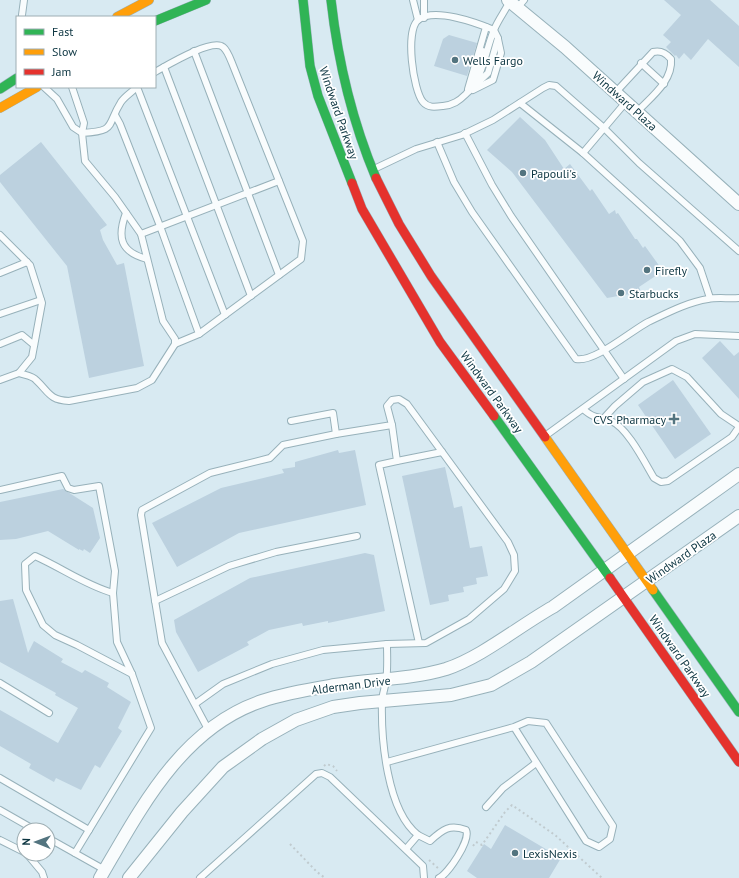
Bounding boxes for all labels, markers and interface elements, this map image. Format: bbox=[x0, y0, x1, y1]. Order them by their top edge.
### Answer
legend bbox=[16, 16, 156, 88]
text: Fast bbox=[52, 24, 73, 39]
text: Slow bbox=[52, 44, 77, 59]
place label: Wells Fargo bbox=[463, 53, 523, 68]
marker: Wells Fargo bbox=[450, 55, 460, 65]
text: Jam bbox=[51, 64, 71, 79]
street label: Windward Parkway bbox=[316, 65, 362, 162]
street label: Windward Plaza bbox=[589, 68, 661, 134]
place label: Papouli's bbox=[531, 166, 576, 181]
marker: Papouli's bbox=[518, 168, 528, 178]
place label: Firefly bbox=[655, 263, 688, 278]
marker: Firefly bbox=[642, 265, 652, 275]
place label: Starbucks bbox=[629, 286, 679, 301]
marker: Starbucks bbox=[616, 288, 626, 298]
street label: Windward Parkway bbox=[457, 348, 527, 436]
place label: CVS Pharmacy bbox=[593, 412, 666, 427]
marker: CVS Pharmacy bbox=[669, 414, 679, 424]
street label: Windward Plaza bbox=[643, 527, 719, 587]
street label: Windward Parkway bbox=[646, 612, 714, 700]
street label: Alderman Drive bbox=[311, 673, 391, 697]
north arrow bbox=[16, 822, 56, 862]
text: N bbox=[19, 838, 33, 846]
place label: LexisNexis bbox=[523, 846, 577, 861]
marker: LexisNexis bbox=[510, 848, 520, 858]

